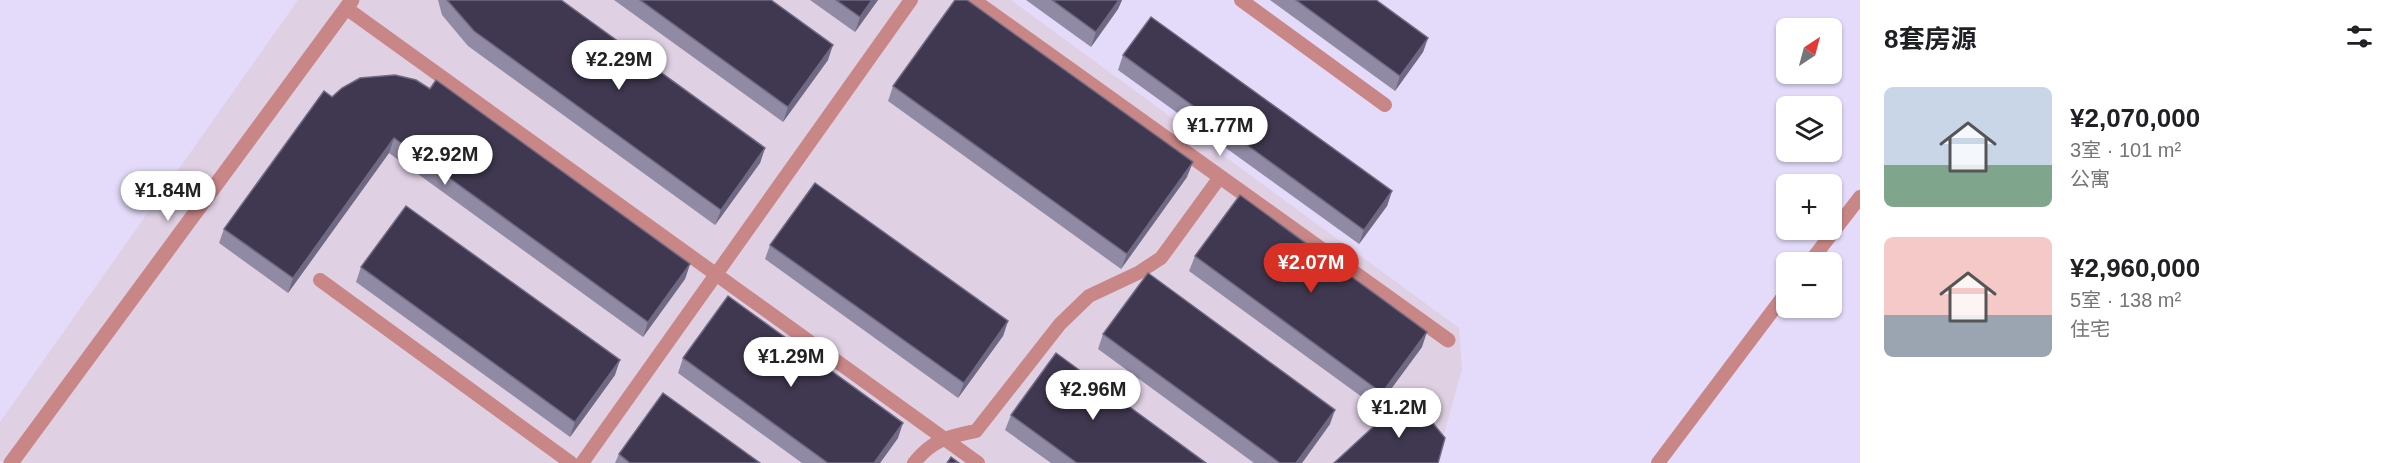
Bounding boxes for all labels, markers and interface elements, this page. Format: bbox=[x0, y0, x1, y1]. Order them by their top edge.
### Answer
north arrow bbox=[1776, 18, 1842, 84]
map controls bbox=[1776, 18, 1842, 318]
icon: filters bbox=[2343, 20, 2376, 53]
text: 8套房源 bbox=[1884, 24, 1976, 54]
pin: ¥2.29M bbox=[570, 40, 668, 91]
text: ¥2.29M bbox=[586, 48, 652, 70]
button: layers bbox=[1776, 96, 1842, 162]
text: ¥2,070,000 bbox=[2070, 103, 2200, 133]
pin: ¥1.77M bbox=[1171, 106, 1269, 157]
icon: home bbox=[1932, 111, 2004, 183]
text: ¥1.77M bbox=[1187, 114, 1253, 136]
pin: ¥2.92M bbox=[396, 135, 494, 186]
text: 3室 · 101 m² bbox=[2070, 139, 2181, 161]
text: ¥2.92M bbox=[412, 143, 478, 165]
text: 公寓 bbox=[2070, 168, 2110, 190]
pin: ¥1.84M bbox=[119, 171, 217, 222]
button: + bbox=[1776, 174, 1842, 240]
text: ¥1.84M bbox=[135, 179, 201, 201]
pin: ¥2.07M bbox=[1262, 243, 1360, 294]
text: ¥2.07M bbox=[1278, 251, 1344, 273]
button: − bbox=[1776, 252, 1842, 318]
text: ¥2,960,000 bbox=[2070, 253, 2200, 283]
icon: home bbox=[1932, 261, 2004, 333]
text: 5室 · 138 m² bbox=[2070, 289, 2181, 311]
text: 住宅 bbox=[2070, 318, 2110, 340]
pin: ¥1.29M bbox=[742, 337, 840, 388]
text: ¥1.29M bbox=[758, 345, 824, 367]
pin: ¥2.96M bbox=[1044, 370, 1142, 421]
text: ¥2.96M bbox=[1060, 378, 1126, 400]
pin: ¥1.2M bbox=[1357, 388, 1441, 439]
text: ¥1.2M bbox=[1371, 396, 1427, 418]

